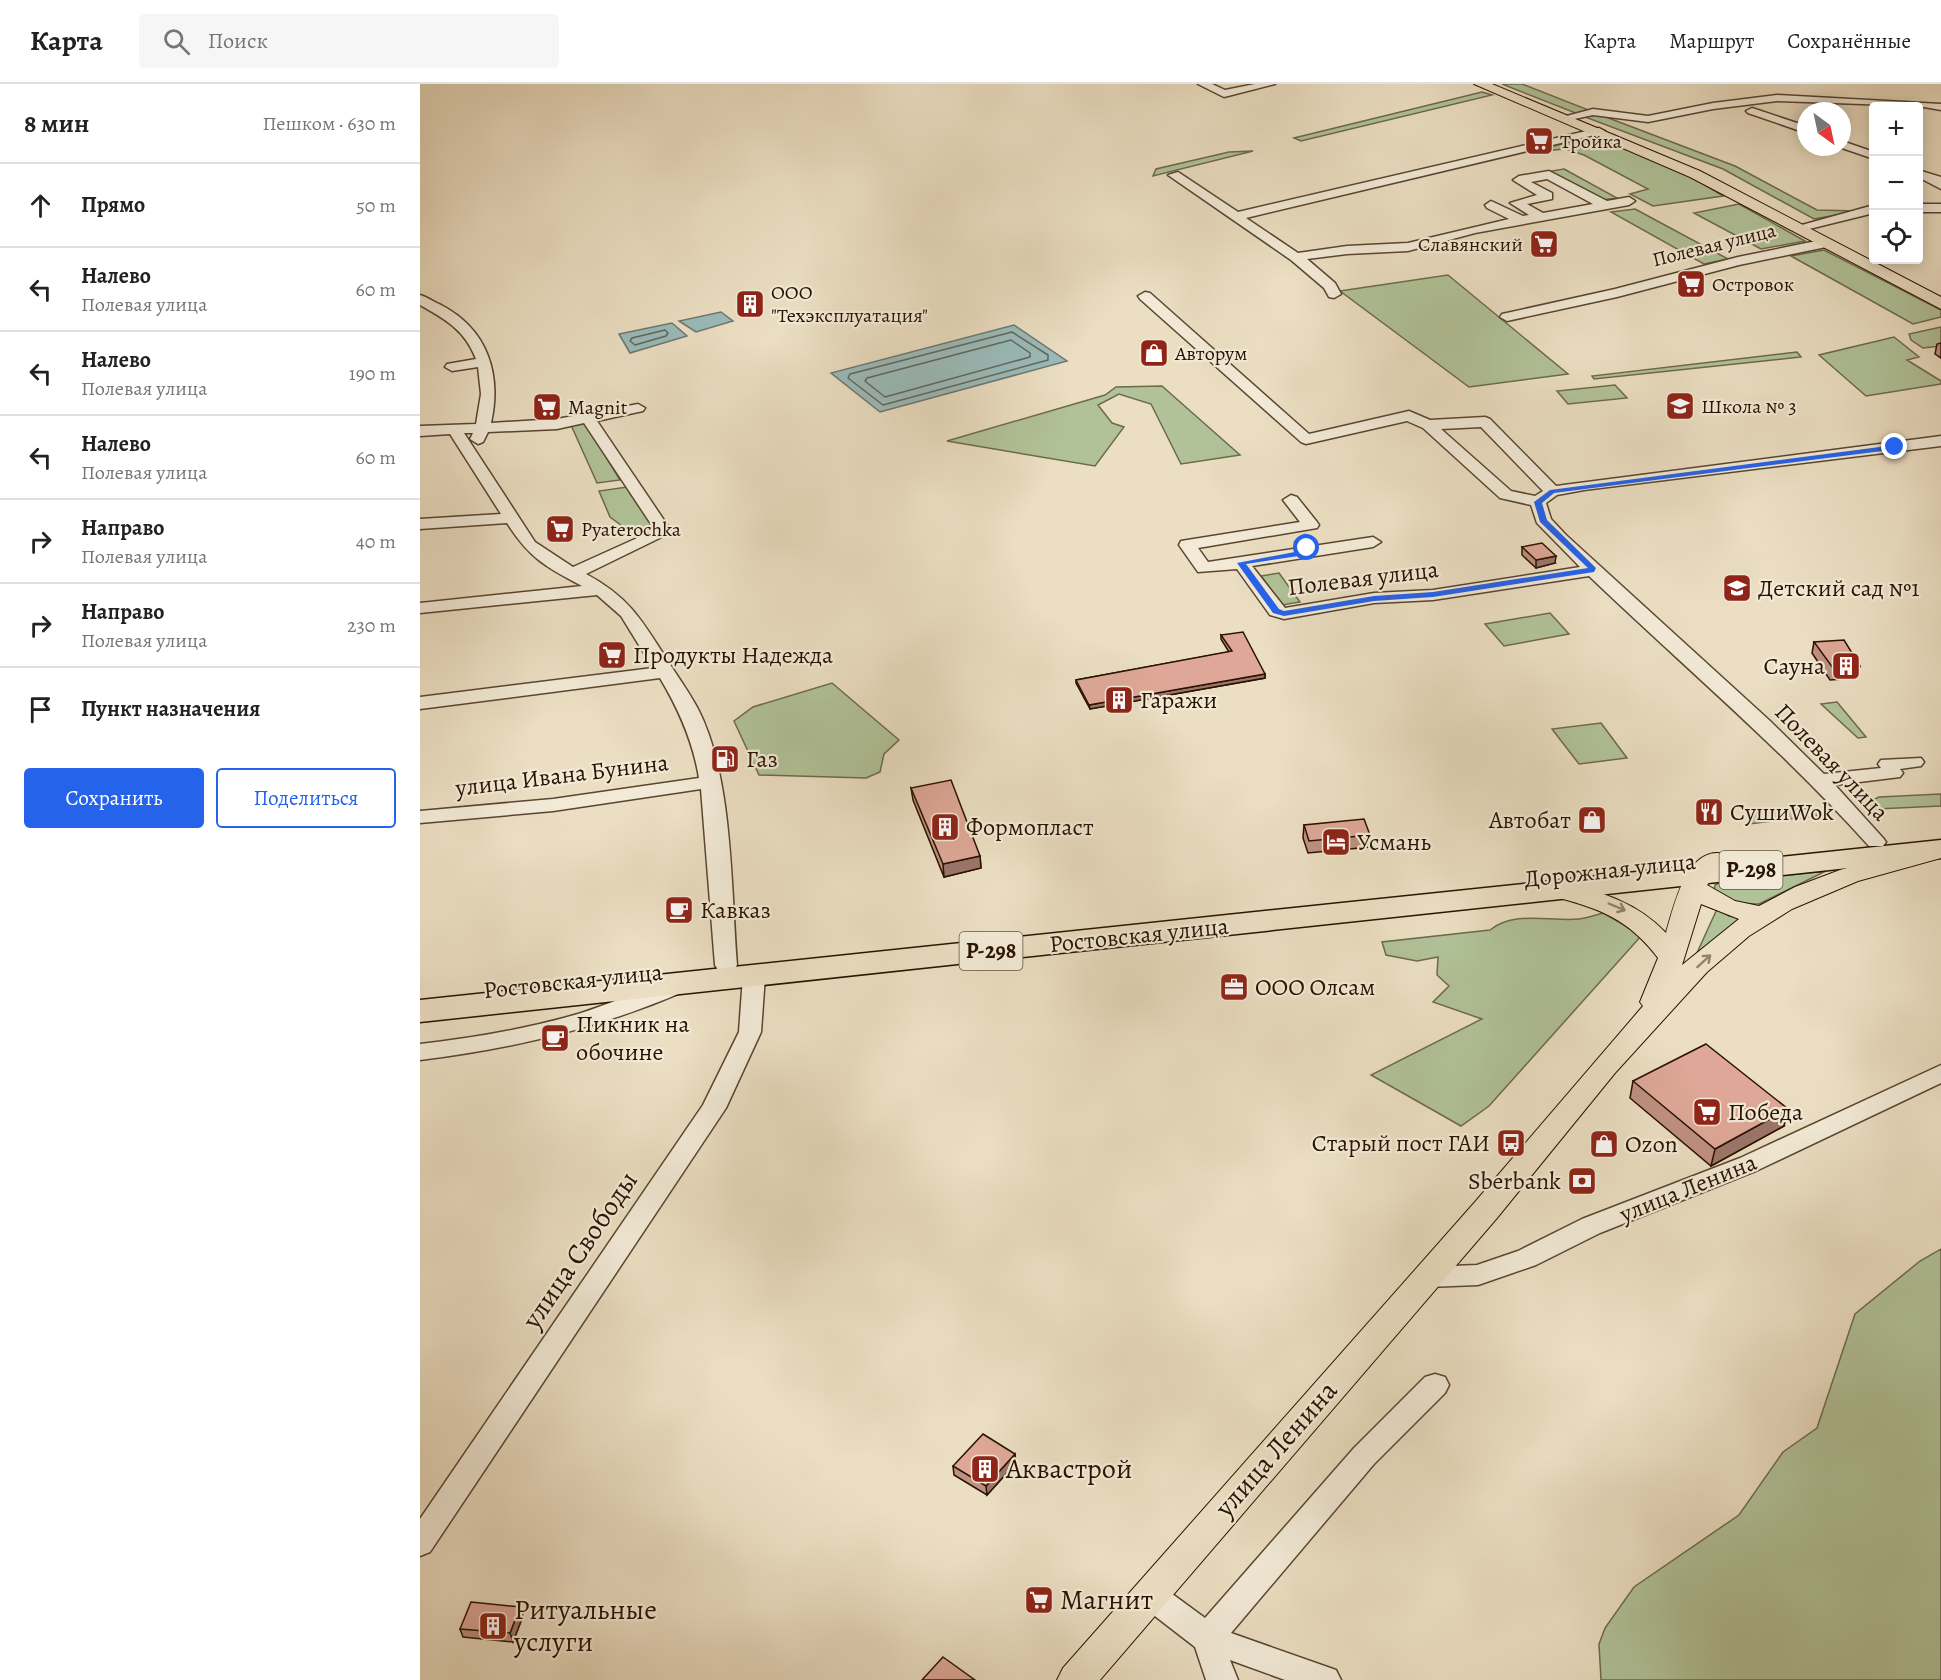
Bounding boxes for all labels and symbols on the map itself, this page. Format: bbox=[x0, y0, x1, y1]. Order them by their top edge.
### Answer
north arrow bbox=[1797, 102, 1851, 156]
supermarket icon: Тройка bbox=[1523, 125, 1555, 157]
place label: Тройка bbox=[1560, 128, 1623, 155]
street label: Полевая улица bbox=[1649, 216, 1779, 273]
supermarket icon: Славянский bbox=[1528, 228, 1560, 260]
place label: Славянский bbox=[1418, 231, 1523, 258]
supermarket icon: Островок bbox=[1675, 268, 1707, 300]
place label: Островок bbox=[1712, 271, 1794, 298]
place label: ООО "Техэксплуатация" bbox=[771, 279, 928, 329]
building icon: ООО "Техэксплуатация" bbox=[734, 288, 766, 320]
shop icon: Авторум bbox=[1138, 337, 1170, 369]
place label: Авторум bbox=[1174, 340, 1247, 367]
school or university icon: Школа № 3 bbox=[1664, 390, 1696, 422]
supermarket icon: Magnit bbox=[531, 391, 563, 423]
place label: Школа № 3 bbox=[1701, 393, 1797, 420]
place label: Magnit bbox=[568, 394, 628, 421]
route end bbox=[1881, 433, 1907, 459]
supermarket icon: Pyaterochka bbox=[544, 513, 576, 545]
place label: Pyaterochka bbox=[581, 516, 682, 543]
route start bbox=[1293, 534, 1319, 560]
street label: Полевая улица bbox=[1286, 553, 1440, 603]
school or university icon: Детский сад №1 bbox=[1721, 572, 1753, 604]
place label: Детский сад №1 bbox=[1758, 572, 1919, 604]
supermarket icon: Продукты Надежда bbox=[596, 639, 628, 671]
place label: Продукты Надежда bbox=[633, 639, 833, 671]
place label: Сауна bbox=[1763, 650, 1825, 682]
building icon: Сауна bbox=[1830, 650, 1862, 682]
building icon: Гаражи bbox=[1103, 684, 1135, 716]
place label: Гаражи bbox=[1140, 684, 1217, 716]
street label: Полевая улица bbox=[1768, 696, 1896, 828]
fuel station icon: Газ bbox=[709, 743, 741, 775]
place label: Газ bbox=[746, 743, 778, 775]
street label: улица Ивана Бунина bbox=[453, 746, 670, 804]
restaurant icon: CушиWok bbox=[1693, 796, 1725, 828]
place label: CушиWok bbox=[1730, 796, 1834, 828]
place label: Автобат bbox=[1488, 804, 1571, 836]
shop icon: Автобат bbox=[1576, 804, 1608, 836]
building icon: Формопласт bbox=[929, 811, 961, 843]
place label: Формопласт bbox=[966, 811, 1094, 843]
hotel icon: Усмань bbox=[1320, 826, 1352, 858]
place label: Усмань bbox=[1357, 826, 1432, 858]
street label: Дорожная улица bbox=[1523, 845, 1697, 895]
road number: Р-298 bbox=[1720, 851, 1782, 889]
cafe icon: Кавказ bbox=[663, 894, 695, 926]
place label: Кавказ bbox=[700, 894, 771, 926]
one-way arrow bbox=[1607, 902, 1626, 913]
street label: Ростовская улица bbox=[1048, 910, 1230, 960]
road number: Р-298 bbox=[960, 932, 1022, 970]
one-way arrow bbox=[1696, 954, 1711, 968]
street label: Ростовская улица bbox=[482, 956, 664, 1006]
office icon: ООО Олсам bbox=[1218, 971, 1250, 1003]
place label: ООО Олсам bbox=[1255, 971, 1375, 1003]
place label: Пикник на обочине bbox=[576, 1008, 690, 1068]
cafe icon: Пикник на обочине bbox=[539, 1022, 571, 1054]
supermarket icon: Победа bbox=[1691, 1096, 1723, 1128]
place label: Победа bbox=[1728, 1096, 1803, 1128]
place label: Старый пост ГАИ bbox=[1312, 1127, 1490, 1159]
bus stop icon: Старый пост ГАИ bbox=[1495, 1127, 1527, 1159]
shop icon: Ozon bbox=[1588, 1128, 1620, 1160]
place label: Ozon bbox=[1625, 1128, 1678, 1160]
street label: улица Ленина bbox=[1614, 1146, 1761, 1230]
street label: улица Свободы bbox=[513, 1164, 647, 1337]
place label: Sberbank bbox=[1468, 1165, 1561, 1197]
bank icon: Sberbank bbox=[1566, 1165, 1598, 1197]
street label: улица Ленина bbox=[1205, 1373, 1346, 1526]
place label: Аквастрой bbox=[1005, 1450, 1132, 1488]
building icon: Аквастрой bbox=[969, 1453, 1001, 1485]
place label: Магнит bbox=[1060, 1581, 1153, 1619]
supermarket icon: Магнит bbox=[1023, 1584, 1055, 1616]
place label: Ритуальные услуги bbox=[513, 1591, 657, 1661]
building icon: Ритуальные услуги bbox=[477, 1610, 509, 1642]

